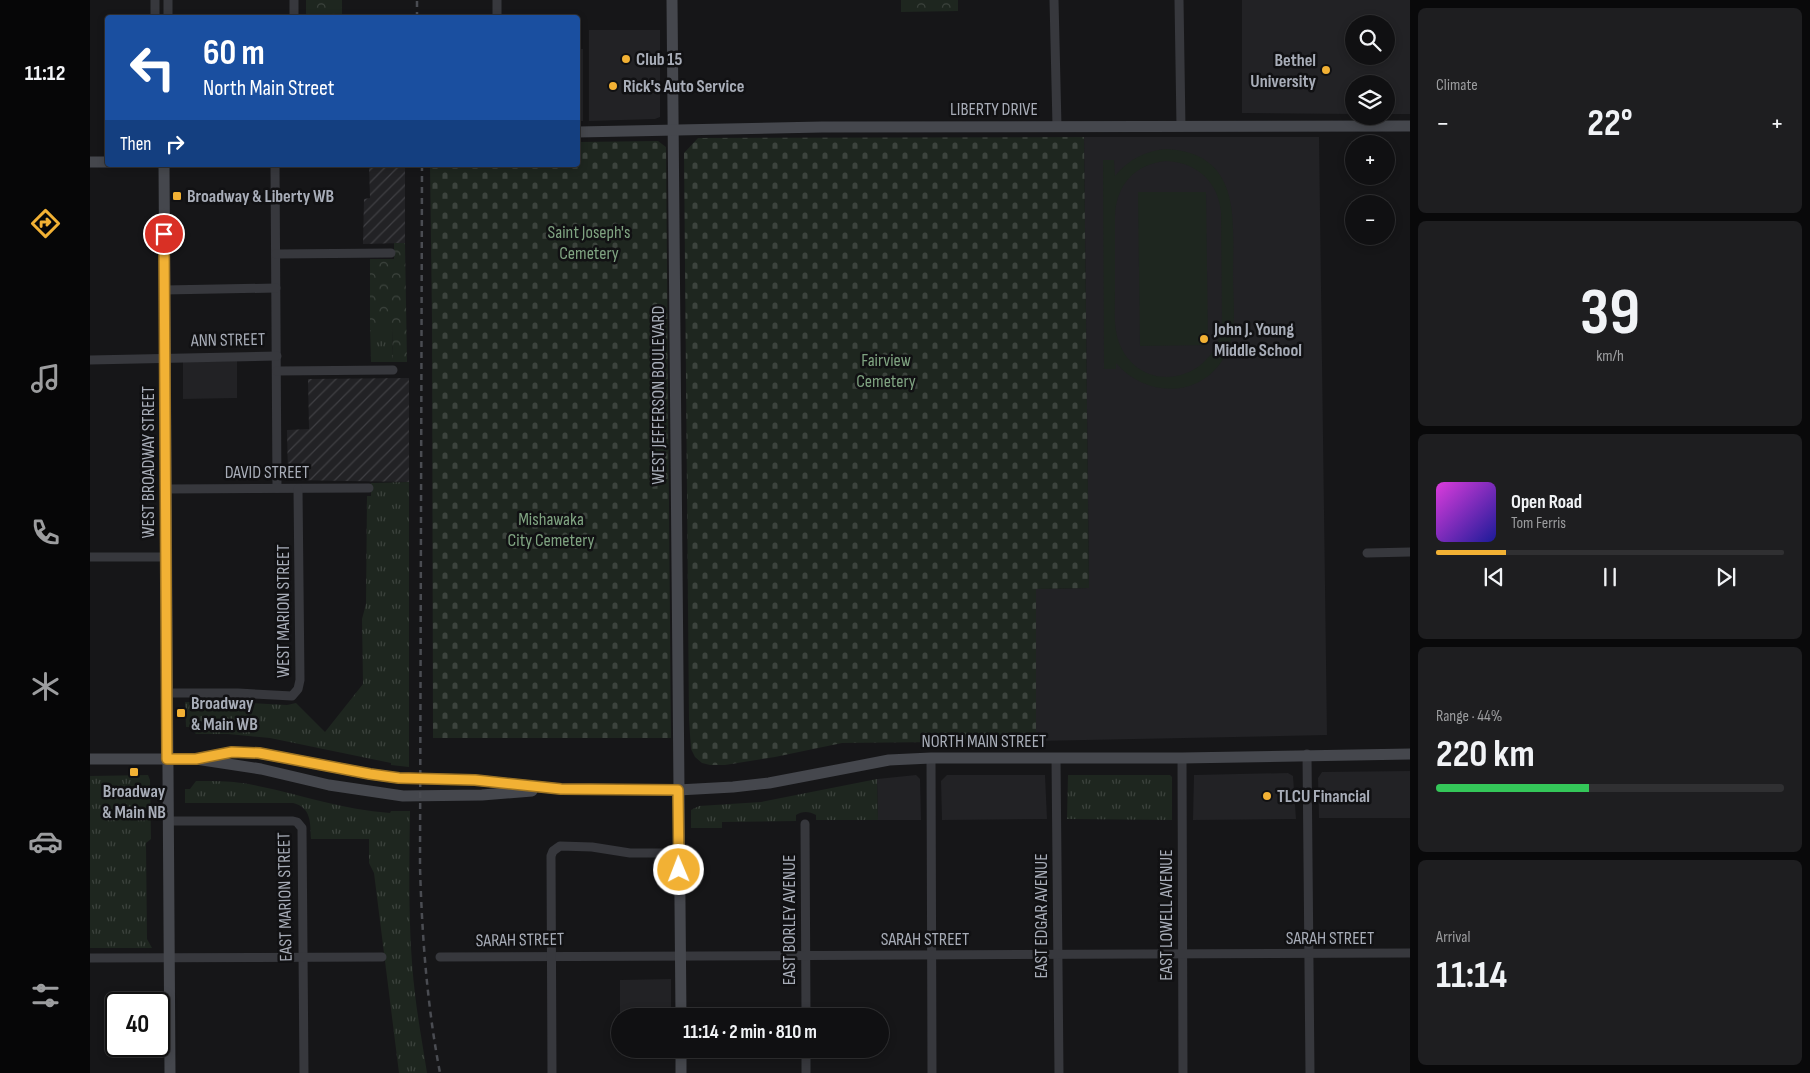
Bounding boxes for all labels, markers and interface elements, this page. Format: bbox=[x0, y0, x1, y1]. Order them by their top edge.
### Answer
map controls bbox=[1345, 15, 1395, 245]
button: search bbox=[1345, 15, 1395, 65]
text: 60 m bbox=[203, 32, 265, 75]
icon: left bbox=[120, 35, 185, 100]
place label: Club 15 bbox=[636, 49, 682, 70]
place label: Bethel University bbox=[1250, 50, 1317, 92]
marker: Club 15 bbox=[620, 53, 632, 65]
text: 11:12 bbox=[25, 60, 65, 87]
marker: Bethel University bbox=[1320, 64, 1332, 76]
text: North Main Street bbox=[203, 75, 335, 102]
button: layers bbox=[1345, 75, 1395, 125]
place label: Rick's Auto Service bbox=[623, 76, 745, 97]
text: Climate bbox=[1436, 76, 1478, 95]
marker: Rick's Auto Service bbox=[607, 80, 619, 92]
street label: LIBERTY DRIVE bbox=[950, 99, 1038, 120]
text: 22° bbox=[1587, 101, 1633, 146]
text: − bbox=[1436, 107, 1450, 140]
text: + bbox=[1770, 107, 1784, 140]
icon: right bbox=[161, 130, 189, 158]
text: Then bbox=[120, 133, 151, 156]
button: + bbox=[1345, 135, 1395, 185]
place label: Broadway & Liberty WB bbox=[187, 186, 335, 207]
marker: Broadway & Liberty WB bbox=[171, 190, 183, 202]
button: − bbox=[1345, 195, 1395, 245]
icon: directions bbox=[28, 206, 63, 241]
pin bbox=[143, 213, 185, 255]
icon: arrive bbox=[150, 220, 178, 248]
park label: Saint Joseph's Cemetery bbox=[548, 222, 630, 264]
text: 39 bbox=[1580, 275, 1640, 353]
street label: WEST JEFFERSON BOULEVARD bbox=[648, 306, 669, 484]
place label: John J. Young Middle School bbox=[1213, 319, 1302, 361]
street label: ANN STREET bbox=[190, 329, 265, 351]
marker: John J. Young Middle School bbox=[1198, 333, 1210, 345]
text: km/h bbox=[1596, 347, 1624, 366]
park label: Fairview Cemetery bbox=[856, 350, 916, 392]
icon: music bbox=[28, 361, 63, 396]
street label: WEST BROADWAY STREET bbox=[138, 386, 159, 538]
street label: DAVID STREET bbox=[225, 462, 309, 483]
text: Open Road bbox=[1511, 491, 1582, 514]
park label: Mishawaka City Cemetery bbox=[508, 509, 594, 551]
text: Tom Ferris bbox=[1511, 514, 1566, 533]
icon: phone bbox=[28, 515, 63, 550]
street label: WEST MARION STREET bbox=[273, 544, 294, 678]
icon: previous bbox=[1480, 563, 1508, 591]
icon: pause bbox=[1596, 563, 1624, 591]
icon: next bbox=[1712, 563, 1740, 591]
icon: climate bbox=[28, 669, 63, 704]
place label: Broadway & Main WB bbox=[191, 693, 258, 735]
marker: Broadway & Main WB bbox=[175, 707, 187, 719]
text: Range · 44% bbox=[1436, 707, 1502, 726]
street label: NORTH MAIN STREET bbox=[922, 731, 1046, 752]
text: 220 km bbox=[1436, 732, 1535, 777]
marker: Broadway & Main NB bbox=[128, 766, 140, 778]
place label: Broadway & Main NB bbox=[102, 781, 166, 823]
place label: TLCU Financial bbox=[1277, 786, 1370, 807]
marker: TLCU Financial bbox=[1261, 790, 1273, 802]
icon: car bbox=[28, 824, 63, 859]
street label: EAST MARION STREET bbox=[273, 832, 297, 962]
position arrow bbox=[652, 843, 704, 895]
street label: EAST LOWELL AVENUE bbox=[1156, 849, 1177, 981]
street label: EAST EDGAR AVENUE bbox=[1031, 853, 1052, 979]
street label: EAST BORLEY AVENUE bbox=[779, 855, 800, 985]
street label: SARAH STREET bbox=[1286, 928, 1374, 949]
text: Arrival bbox=[1436, 928, 1470, 947]
street label: SARAH STREET bbox=[476, 929, 564, 951]
street label: SARAH STREET bbox=[881, 929, 969, 950]
text: 11:14 bbox=[1436, 953, 1507, 998]
icon: filters bbox=[28, 978, 63, 1013]
speed limit sign: 40 bbox=[105, 992, 170, 1057]
text: 11:14 · 2 min · 810 m bbox=[683, 1021, 817, 1044]

